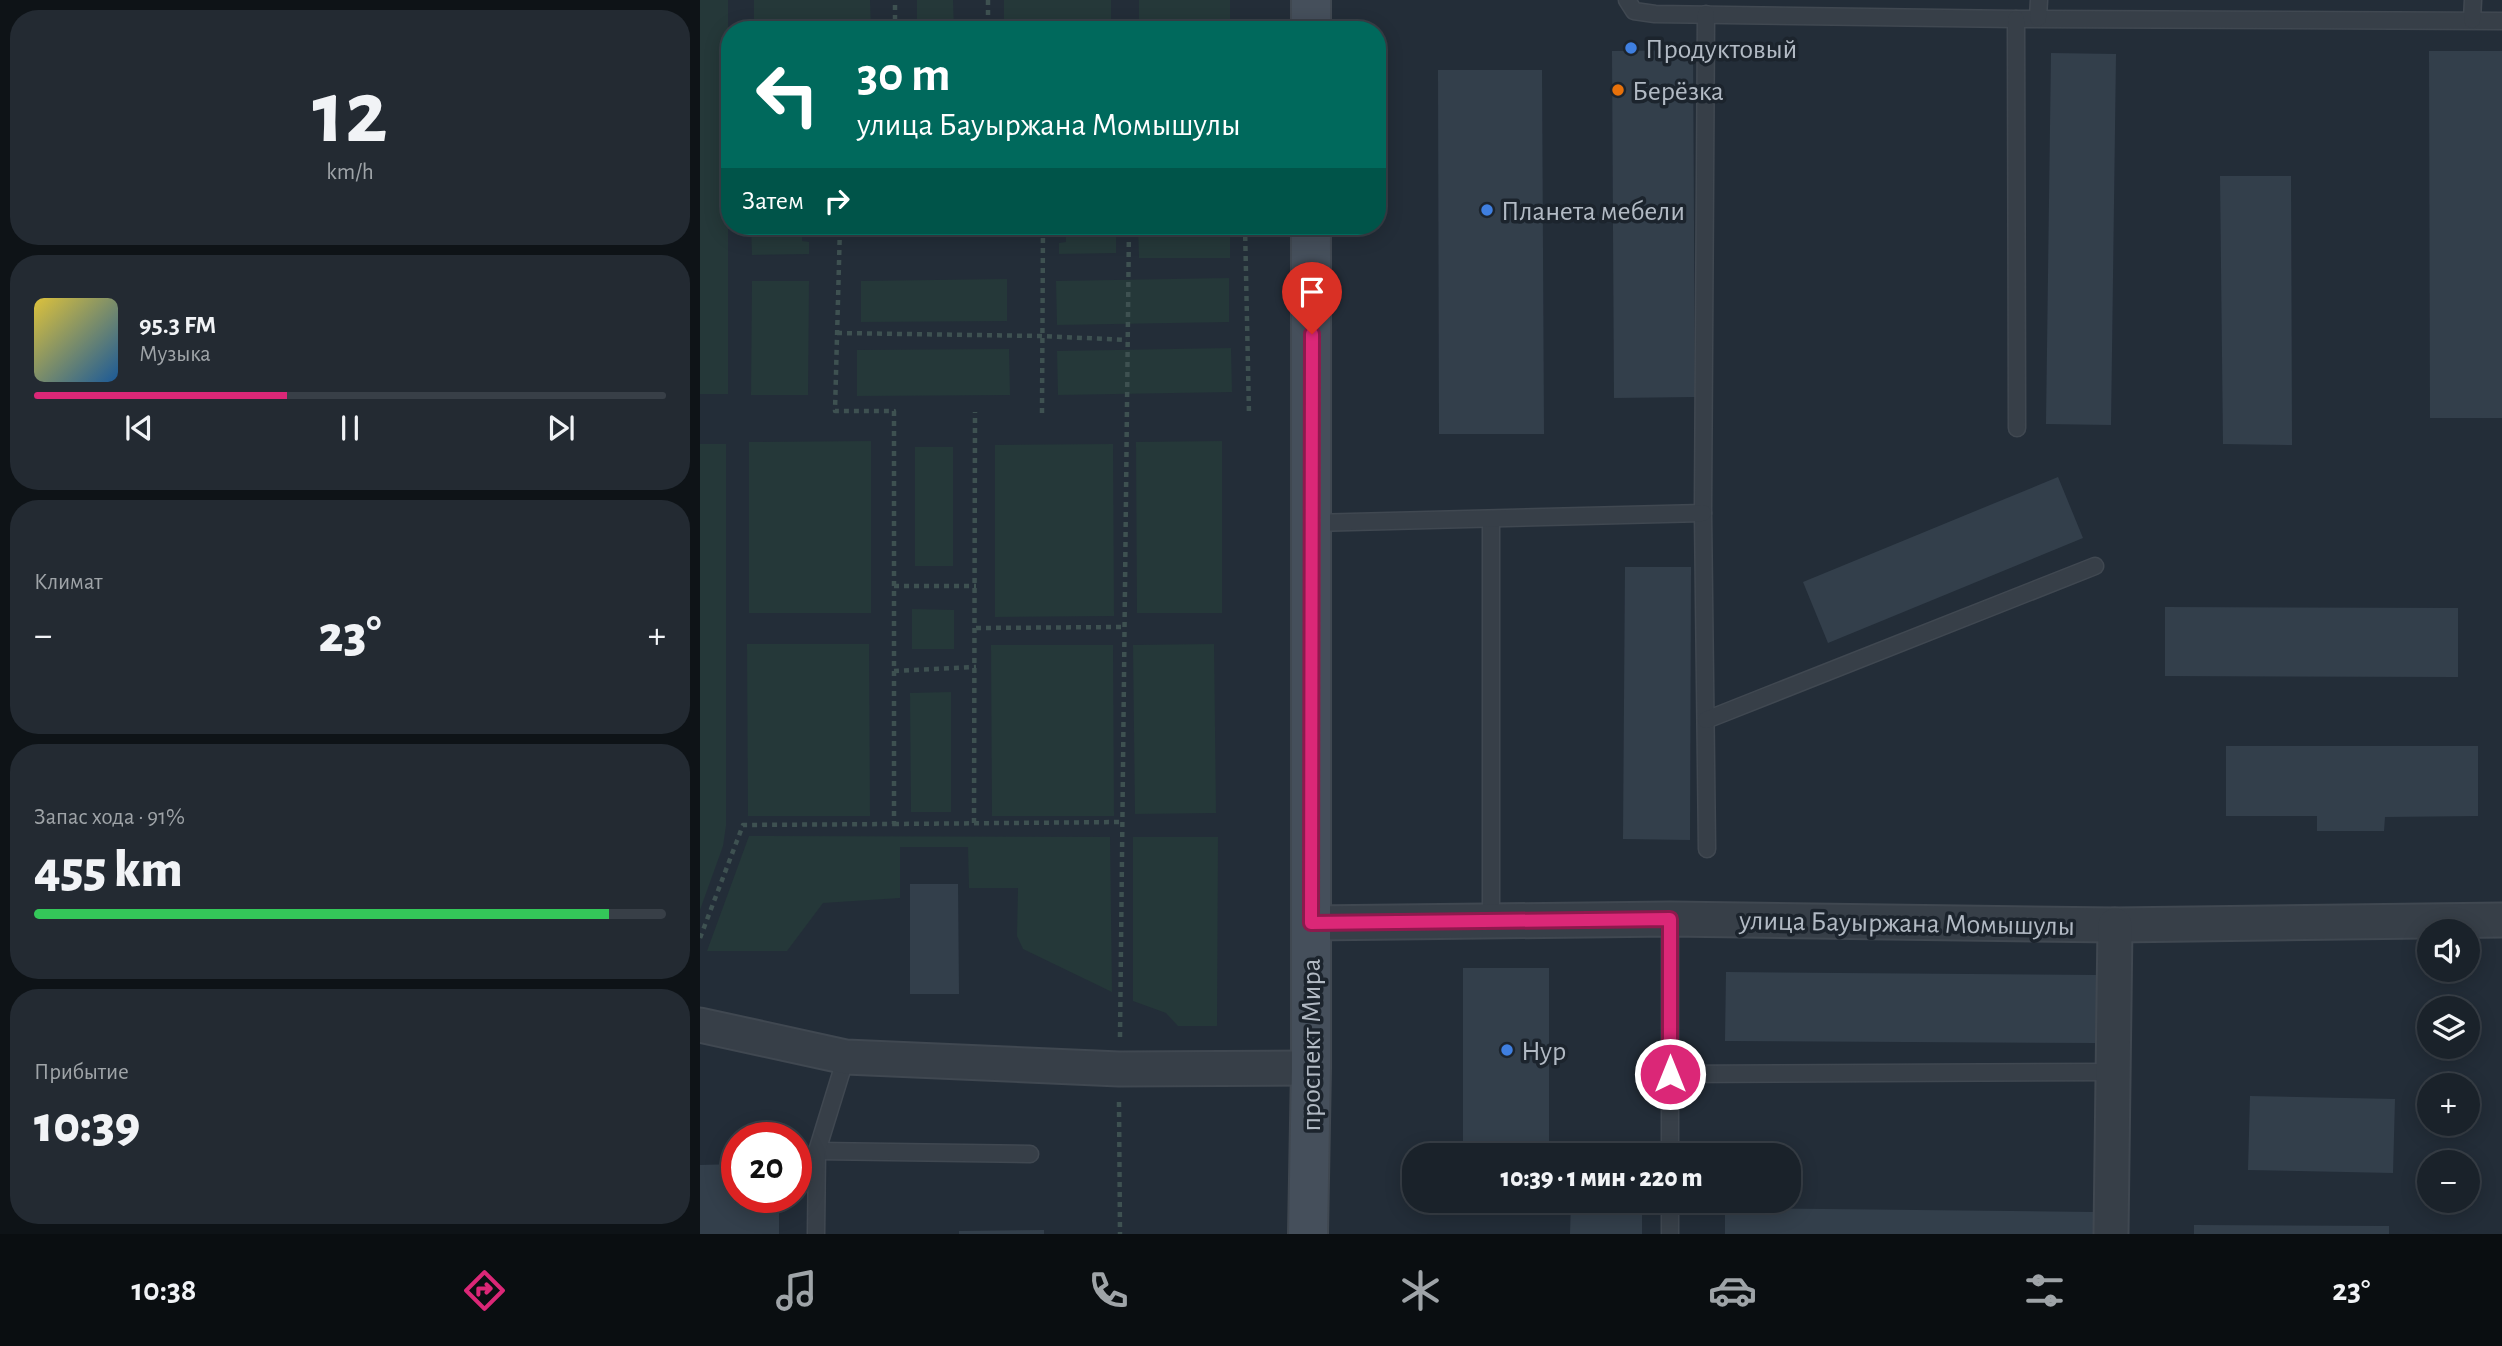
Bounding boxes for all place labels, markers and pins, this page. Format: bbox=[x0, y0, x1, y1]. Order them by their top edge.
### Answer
place label: Продуктовый bbox=[1645, 36, 1797, 64]
marker: Продуктовый bbox=[1623, 40, 1639, 56]
place label: Берёзка bbox=[1632, 78, 1724, 106]
marker: Берёзка bbox=[1610, 82, 1626, 98]
place label: Планета мебели bbox=[1501, 198, 1685, 226]
marker: Планета мебели bbox=[1479, 202, 1495, 218]
pin bbox=[1282, 262, 1342, 334]
place label: Нур bbox=[1521, 1038, 1566, 1066]
marker: Нур bbox=[1499, 1042, 1515, 1058]

